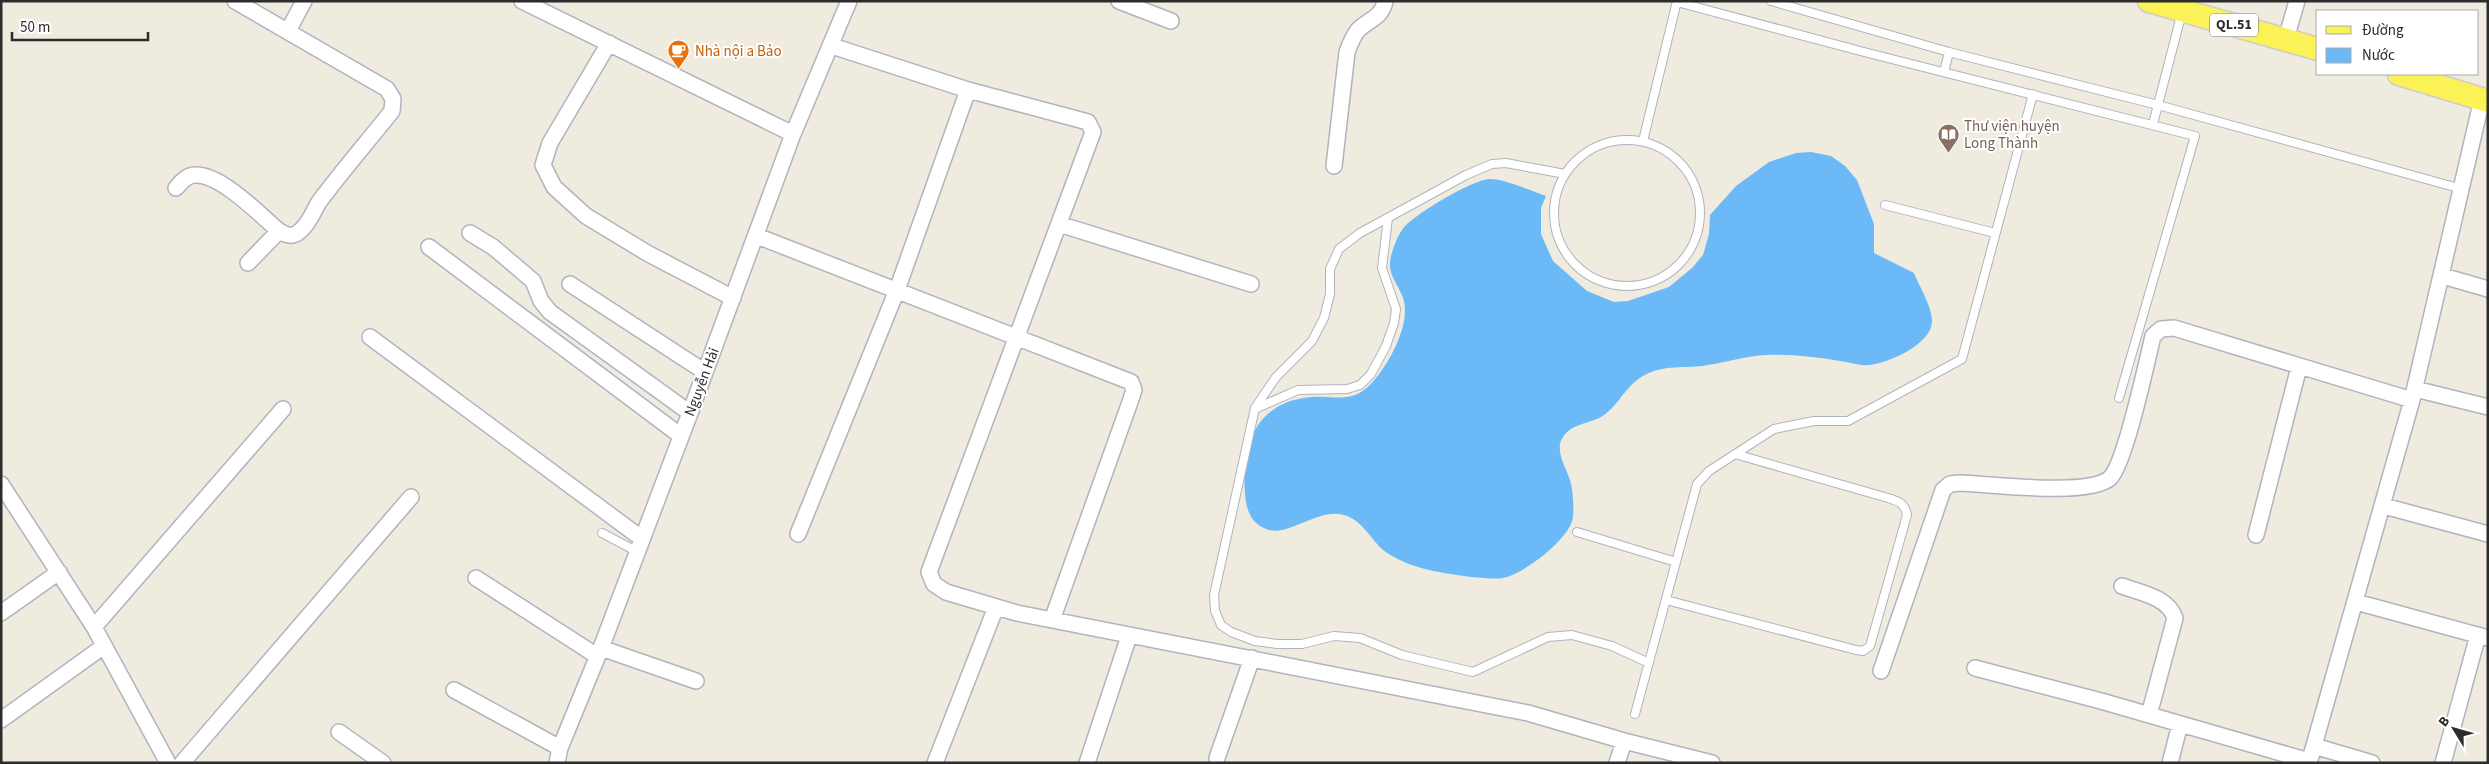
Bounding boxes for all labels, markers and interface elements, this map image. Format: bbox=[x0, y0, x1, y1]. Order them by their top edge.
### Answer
scale bar bbox=[12, 10, 149, 42]
legend bbox=[2316, 10, 2479, 75]
road number: QL.51 bbox=[2210, 14, 2258, 36]
text: 50 m bbox=[20, 17, 50, 38]
text: Đường bbox=[2362, 20, 2404, 41]
cafe icon: Nhà nội a Bảo bbox=[667, 39, 691, 70]
place label: Nhà nội a Bảo bbox=[695, 41, 782, 62]
text: Nước bbox=[2362, 45, 2395, 66]
place label: Thư viện huyện Long Thành bbox=[1964, 116, 2060, 154]
library icon: Thư viện huyện Long Thành bbox=[1936, 123, 1960, 154]
street label: Nguyễn Hải bbox=[679, 345, 725, 419]
north arrow bbox=[2429, 704, 2479, 754]
text: B bbox=[2434, 712, 2455, 731]

